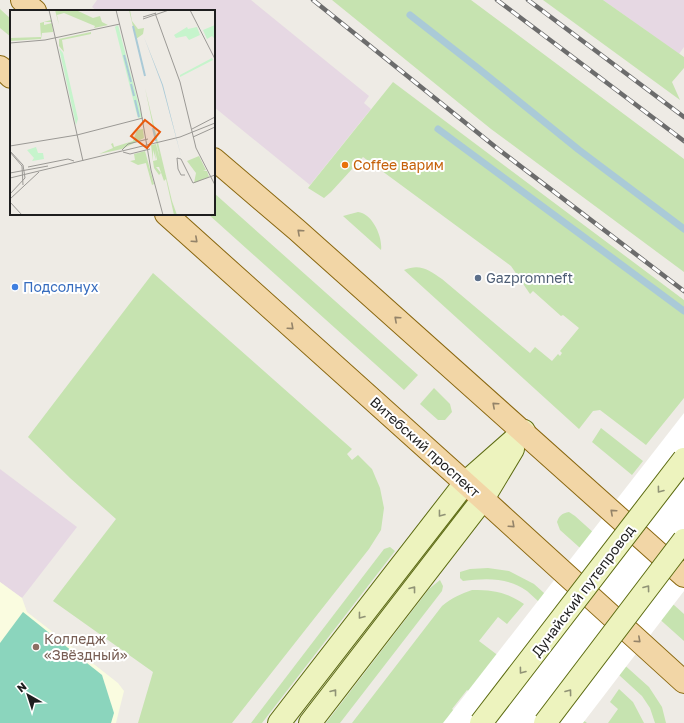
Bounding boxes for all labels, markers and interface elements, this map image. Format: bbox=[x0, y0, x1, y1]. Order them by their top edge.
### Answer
inset map bbox=[10, 10, 215, 215]
place label: Coffee варим bbox=[353, 156, 444, 173]
marker: Coffee варим bbox=[340, 160, 350, 170]
one-way arrow bbox=[298, 230, 305, 237]
one-way arrow bbox=[190, 235, 198, 243]
place label: Gazpromneft bbox=[486, 269, 573, 286]
marker: Gazpromneft bbox=[473, 273, 483, 283]
place label: Подсолнух bbox=[23, 278, 99, 295]
marker: Подсолнух bbox=[10, 282, 20, 292]
one-way arrow bbox=[395, 317, 402, 324]
one-way arrow bbox=[287, 322, 294, 329]
street label: Витебский проспект bbox=[367, 393, 484, 500]
one-way arrow bbox=[492, 403, 499, 410]
one-way arrow bbox=[658, 485, 665, 492]
one-way arrow bbox=[438, 509, 445, 516]
one-way arrow bbox=[611, 510, 618, 517]
one-way arrow bbox=[507, 520, 515, 528]
street label: Дунайский путепровод bbox=[528, 521, 638, 660]
one-way arrow bbox=[643, 586, 650, 593]
one-way arrow bbox=[409, 587, 416, 594]
one-way arrow bbox=[359, 612, 366, 619]
place label: Колледж «Звёздный» bbox=[44, 630, 128, 663]
one-way arrow bbox=[633, 635, 641, 643]
marker: Колледж «Звёздный» bbox=[31, 642, 41, 652]
one-way arrow bbox=[519, 666, 526, 673]
north arrow bbox=[8, 675, 48, 715]
text: N bbox=[14, 679, 29, 695]
one-way arrow bbox=[564, 689, 572, 696]
one-way arrow bbox=[329, 690, 336, 697]

